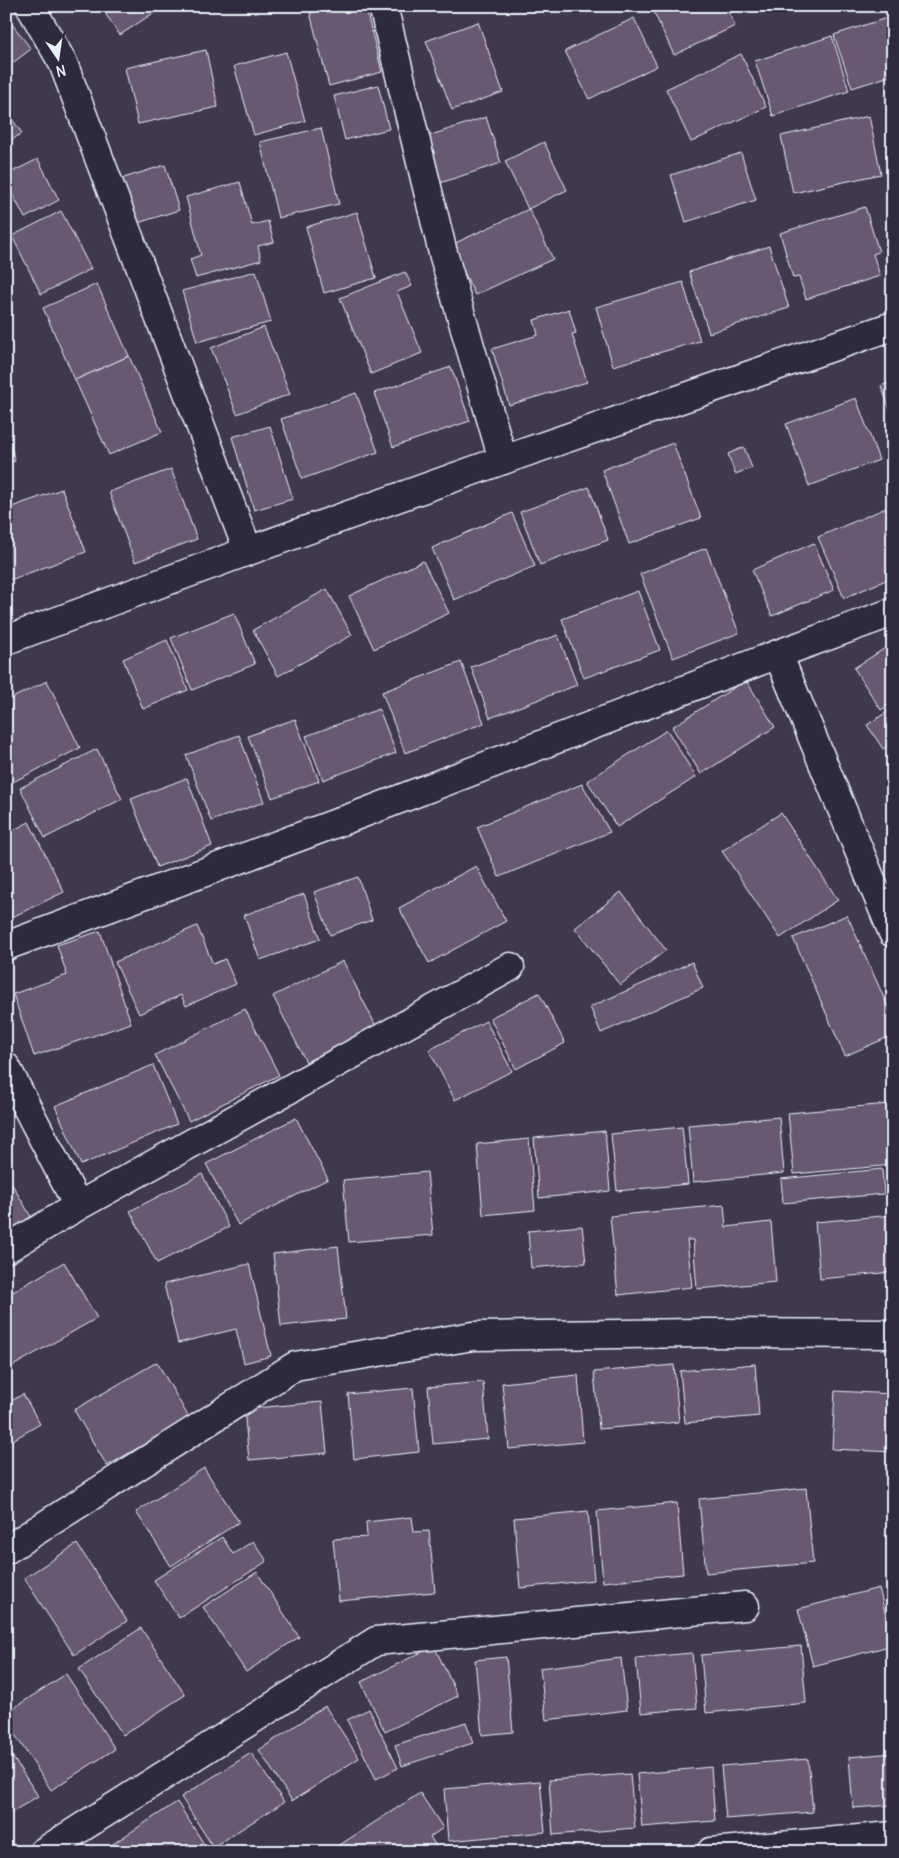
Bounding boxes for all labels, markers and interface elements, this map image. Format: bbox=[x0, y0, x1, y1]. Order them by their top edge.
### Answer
north arrow bbox=[32, 32, 82, 82]
text: N bbox=[54, 61, 68, 81]

